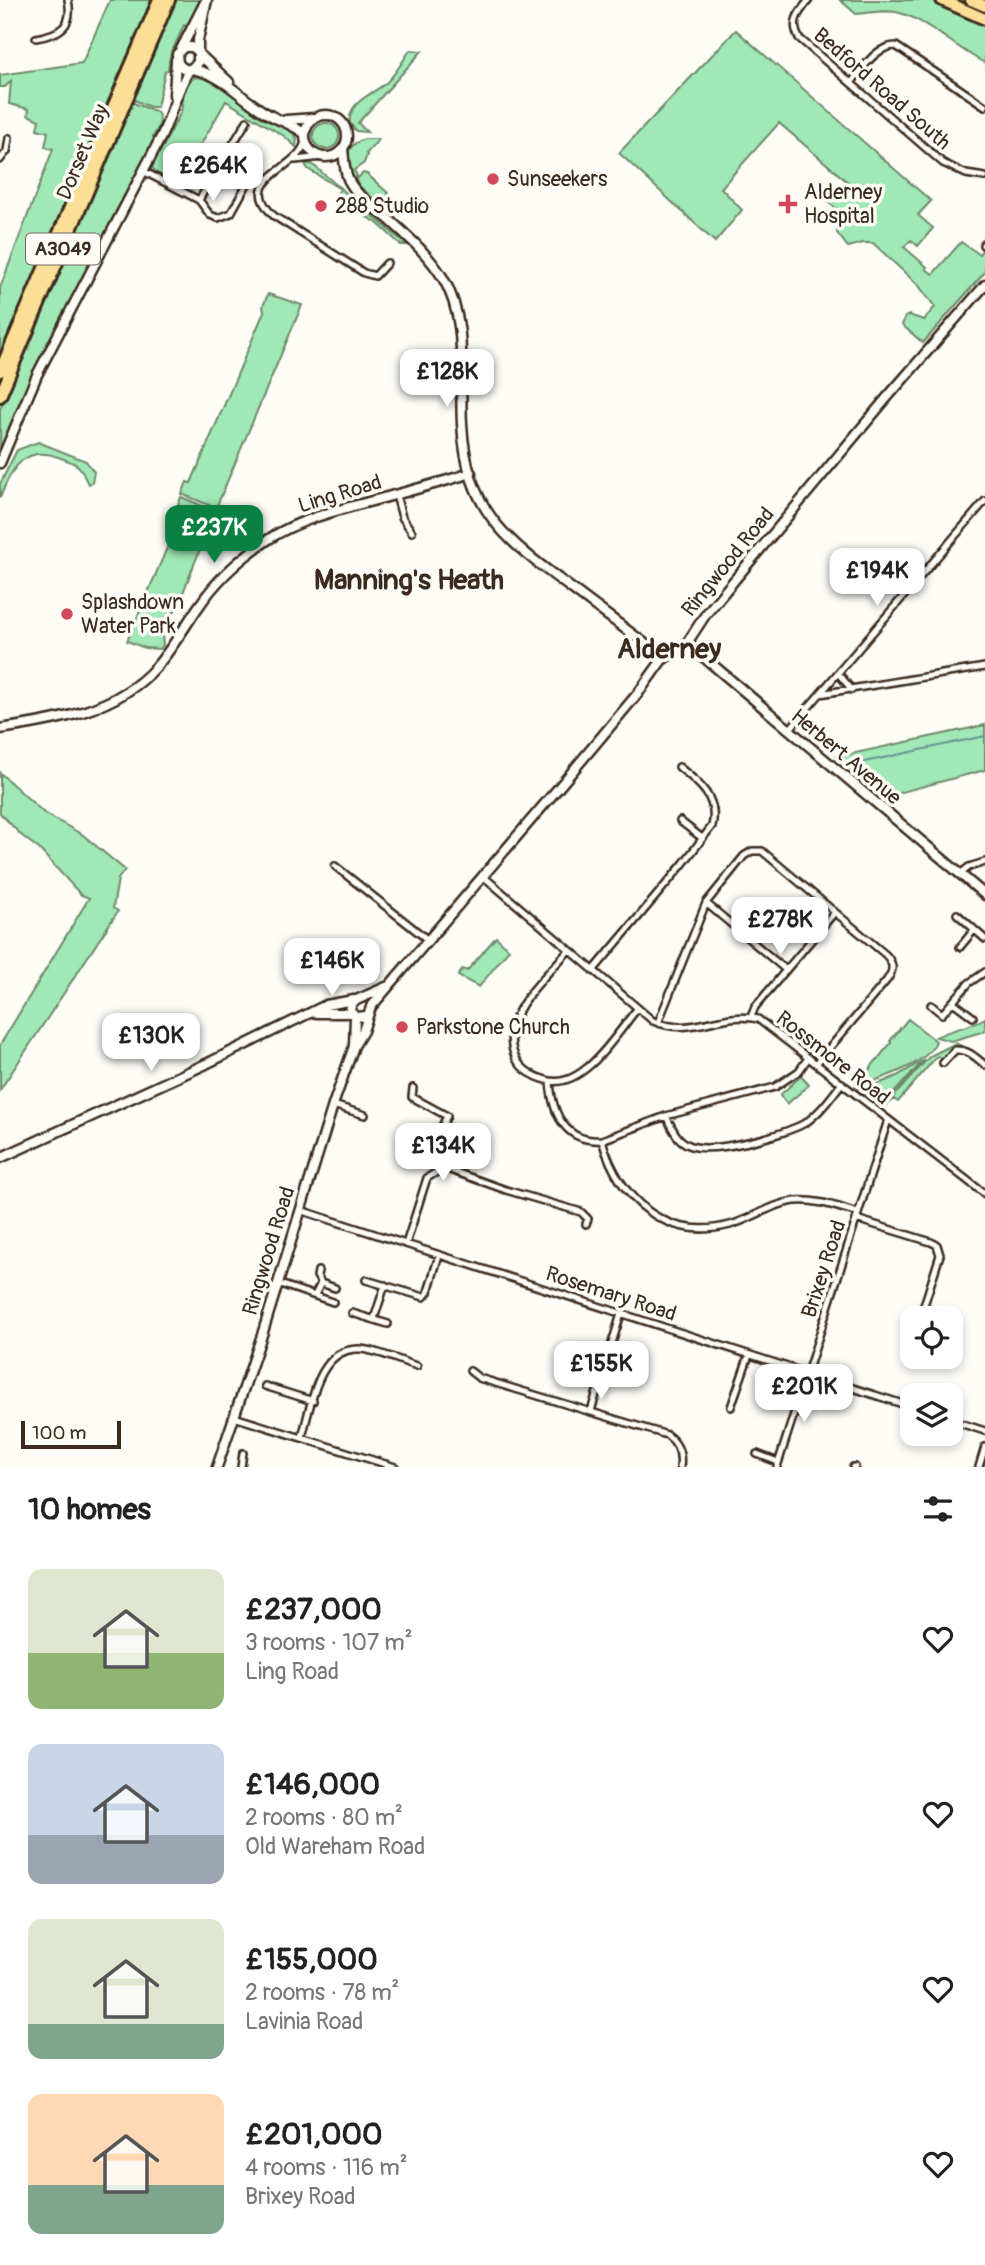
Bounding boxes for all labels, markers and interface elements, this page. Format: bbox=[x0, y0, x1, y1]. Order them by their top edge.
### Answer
street label: Bedford Road South bbox=[808, 22, 956, 156]
street label: Dorset Way bbox=[51, 100, 115, 204]
pin: £264K bbox=[164, 144, 262, 203]
text: £264K bbox=[179, 151, 247, 180]
place label: Sunseekers bbox=[507, 166, 608, 193]
marker: Sunseekers bbox=[485, 171, 501, 187]
place label: Alderney Hospital bbox=[804, 179, 882, 230]
place label: 288 Studio bbox=[335, 193, 429, 220]
marker: Alderney Hospital bbox=[778, 194, 798, 214]
marker: 288 Studio bbox=[313, 198, 329, 214]
road number: A3049 bbox=[26, 233, 100, 264]
pin: £128K bbox=[398, 350, 496, 409]
text: £128K bbox=[416, 357, 478, 386]
street label: Ling Road bbox=[295, 469, 385, 519]
street label: Ringwood Road bbox=[676, 502, 780, 622]
pin: £237K bbox=[165, 505, 263, 565]
text: £237K bbox=[181, 513, 247, 542]
pin: £194K bbox=[828, 548, 926, 608]
text: £194K bbox=[846, 556, 908, 585]
district label: Manning's Heath bbox=[314, 563, 504, 598]
place label: Splashdown Water Park bbox=[81, 589, 184, 640]
marker: Splashdown Water Park bbox=[59, 606, 75, 622]
district label: Alderney bbox=[617, 632, 721, 667]
street label: Herbert Avenue bbox=[785, 703, 907, 811]
pin: £278K bbox=[731, 898, 829, 957]
text: £278K bbox=[747, 905, 813, 934]
pin: £146K bbox=[283, 939, 381, 998]
text: £146K bbox=[300, 946, 364, 975]
street label: Rossmore Road bbox=[770, 1005, 896, 1111]
pin: £130K bbox=[102, 1014, 200, 1073]
place label: Parkstone Church bbox=[416, 1014, 570, 1041]
marker: Parkstone Church bbox=[394, 1019, 410, 1035]
text: £130K bbox=[118, 1021, 184, 1050]
pin: £134K bbox=[394, 1124, 492, 1183]
text: £134K bbox=[411, 1131, 475, 1160]
street label: Ringwood Road bbox=[237, 1183, 301, 1319]
street label: Brixey Road bbox=[796, 1217, 852, 1321]
street label: Rosemary Road bbox=[542, 1260, 680, 1328]
map controls bbox=[900, 1306, 963, 1446]
button: locate bbox=[900, 1306, 963, 1369]
pin: £155K bbox=[552, 1342, 650, 1401]
text: £155K bbox=[570, 1349, 632, 1378]
pin: £201K bbox=[755, 1364, 853, 1424]
text: £201K bbox=[771, 1372, 837, 1401]
button: layers bbox=[900, 1383, 963, 1446]
scale bar bbox=[21, 1418, 121, 1450]
text: 100 m bbox=[32, 1421, 86, 1445]
icon: filters bbox=[919, 1490, 957, 1528]
text: 10 homes bbox=[28, 1491, 151, 1528]
text: £237,000 bbox=[245, 1591, 382, 1628]
icon: home bbox=[84, 1597, 168, 1681]
icon: heart bbox=[919, 1620, 957, 1658]
text: 3 rooms · 107 m² bbox=[245, 1628, 413, 1657]
text: Ling Road bbox=[245, 1657, 339, 1686]
text: £146,000 bbox=[245, 1766, 380, 1803]
icon: home bbox=[84, 1772, 168, 1856]
icon: heart bbox=[919, 1795, 957, 1833]
text: 2 rooms · 80 m² bbox=[245, 1803, 403, 1832]
text: Old Wareham Road bbox=[245, 1832, 425, 1861]
text: £155,000 bbox=[245, 1941, 378, 1978]
icon: home bbox=[84, 1947, 168, 2031]
icon: heart bbox=[919, 1970, 957, 2008]
text: 2 rooms · 78 m² bbox=[245, 1978, 399, 2007]
text: Lavinia Road bbox=[245, 2007, 363, 2036]
text: £201,000 bbox=[245, 2116, 382, 2153]
icon: home bbox=[84, 2122, 168, 2206]
icon: heart bbox=[919, 2145, 957, 2183]
text: 4 rooms · 116 m² bbox=[245, 2153, 408, 2182]
text: Brixey Road bbox=[245, 2182, 356, 2211]

